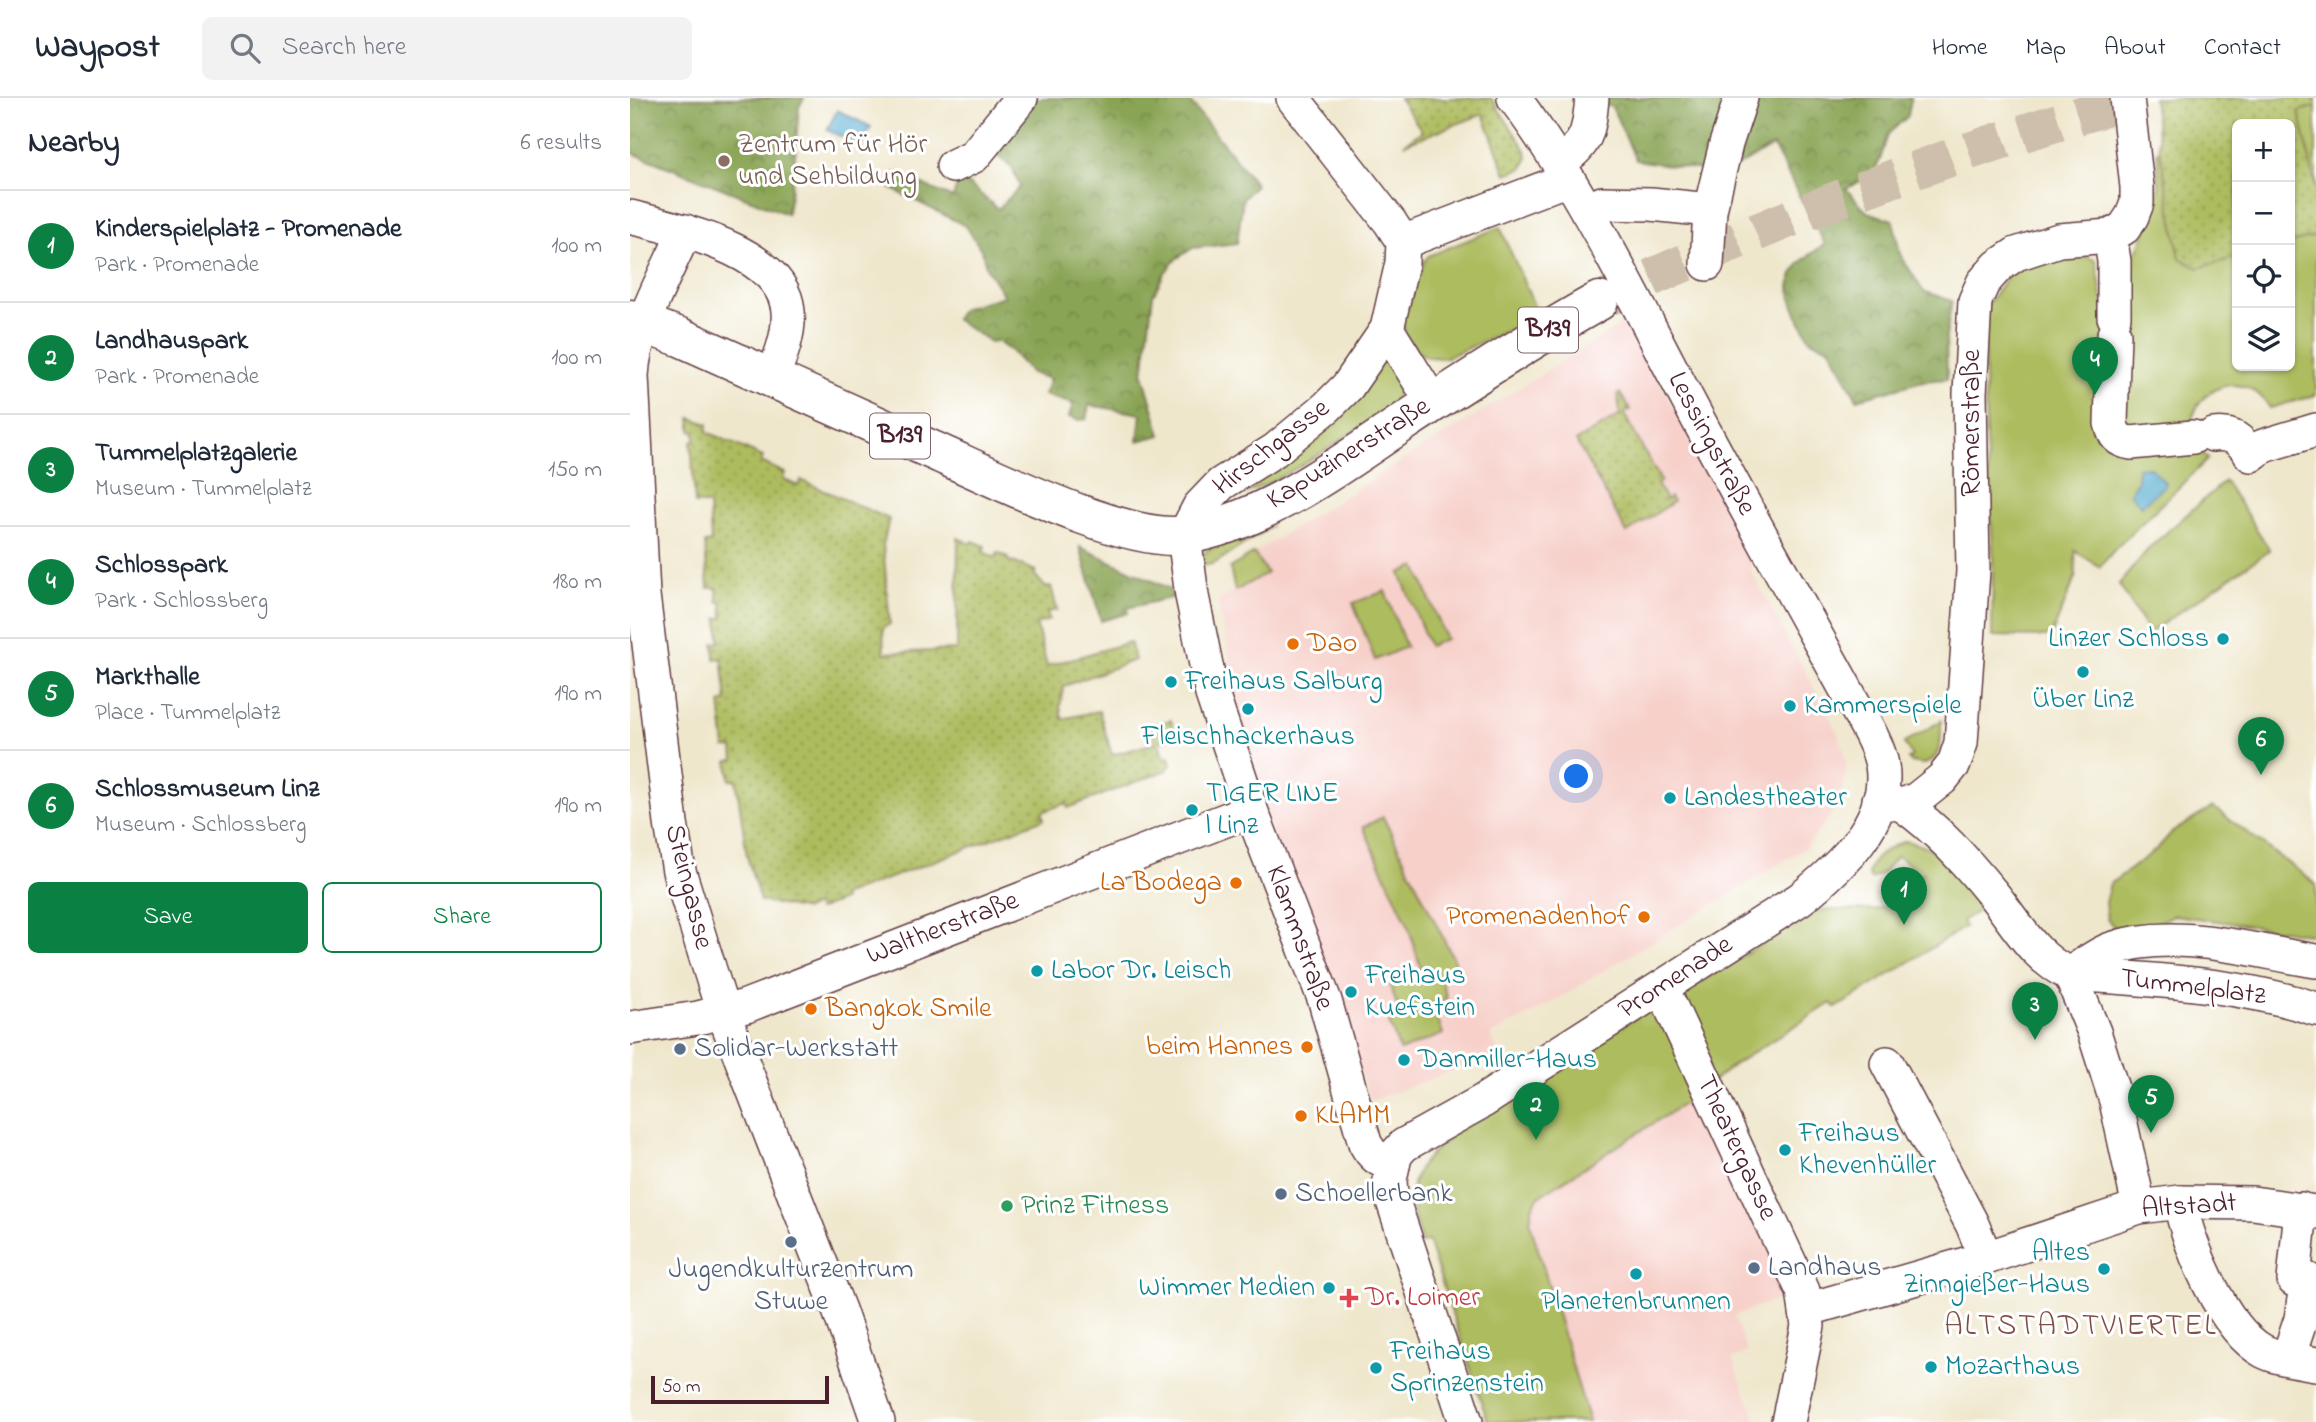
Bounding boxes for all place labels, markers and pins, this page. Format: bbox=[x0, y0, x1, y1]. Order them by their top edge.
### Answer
place label: Zentrum für Hör und Sehbildung bbox=[738, 125, 927, 198]
marker: Zentrum für Hör und Sehbildung bbox=[716, 153, 732, 169]
pin: 4 bbox=[2072, 337, 2118, 395]
place label: Linzer Schloss bbox=[2048, 619, 2209, 660]
place label: Dao bbox=[1306, 624, 1357, 665]
marker: Linzer Schloss bbox=[2215, 631, 2231, 647]
marker: Dao bbox=[1285, 636, 1301, 652]
place label: Freihaus Salburg bbox=[1184, 662, 1383, 703]
marker: Über Linz bbox=[2075, 664, 2091, 680]
marker: Freihaus Salburg bbox=[1163, 674, 1179, 690]
place label: Über Linz bbox=[2032, 680, 2134, 721]
place label: Kammerspiele bbox=[1804, 686, 1962, 727]
marker: Kammerspiele bbox=[1782, 698, 1798, 714]
marker: Fleischhackerhaus bbox=[1240, 701, 1256, 717]
place label: Fleischhackerhaus bbox=[1140, 717, 1355, 758]
pin: 6 bbox=[2238, 717, 2284, 775]
place label: TIGER LINE | Linz bbox=[1206, 774, 1338, 847]
place label: Landestheater bbox=[1684, 778, 1847, 819]
marker: Landestheater bbox=[1662, 790, 1678, 806]
marker: TIGER LINE | Linz bbox=[1184, 802, 1200, 818]
place label: La Bodega bbox=[1100, 863, 1222, 904]
pin: 1 bbox=[1881, 867, 1927, 925]
marker: La Bodega bbox=[1228, 875, 1244, 891]
place label: Promenadenhof bbox=[1446, 897, 1630, 938]
marker: Promenadenhof bbox=[1636, 909, 1652, 925]
place label: Labor Dr. Leisch bbox=[1051, 951, 1231, 992]
place label: Freihaus Kuefstein bbox=[1364, 956, 1475, 1029]
marker: Labor Dr. Leisch bbox=[1029, 963, 1045, 979]
pin: 3 bbox=[2012, 982, 2058, 1040]
marker: Freihaus Kuefstein bbox=[1343, 984, 1359, 1000]
place label: Bangkok Smile bbox=[824, 989, 992, 1030]
marker: Bangkok Smile bbox=[803, 1001, 819, 1017]
place label: beim Hannes bbox=[1146, 1027, 1293, 1068]
place label: Solidar-Werkstatt bbox=[694, 1029, 898, 1070]
marker: beim Hannes bbox=[1299, 1039, 1315, 1055]
place label: Danmiller-Haus bbox=[1417, 1040, 1597, 1081]
marker: Solidar-Werkstatt bbox=[672, 1041, 688, 1057]
marker: Danmiller-Haus bbox=[1396, 1052, 1412, 1068]
pin: 5 bbox=[2128, 1075, 2174, 1133]
pin: 2 bbox=[1513, 1082, 1559, 1140]
place label: KLAMM bbox=[1315, 1096, 1390, 1137]
marker: KLAMM bbox=[1293, 1108, 1309, 1124]
place label: Freihaus Khevenhüller bbox=[1798, 1114, 1937, 1187]
marker: Freihaus Khevenhüller bbox=[1777, 1142, 1793, 1158]
place label: Schoellerbank bbox=[1295, 1174, 1453, 1215]
place label: Prinz Fitness bbox=[1021, 1186, 1169, 1227]
marker: Schoellerbank bbox=[1273, 1186, 1289, 1202]
marker: Prinz Fitness bbox=[999, 1198, 1015, 1214]
place label: Altes Zinngießer-Haus bbox=[1903, 1233, 2090, 1306]
marker: Jugendkulturzentrum Stuwe bbox=[783, 1234, 799, 1250]
place label: Landhaus bbox=[1768, 1248, 1882, 1289]
place label: Jugendkulturzentrum Stuwe bbox=[668, 1250, 914, 1323]
marker: Landhaus bbox=[1746, 1260, 1762, 1276]
marker: Altes Zinngießer-Haus bbox=[2096, 1261, 2112, 1277]
marker: Planetenbrunnen bbox=[1628, 1266, 1644, 1282]
place label: Wimmer Medien bbox=[1139, 1268, 1315, 1309]
place label: Dr. Loimer bbox=[1364, 1278, 1480, 1319]
marker: Wimmer Medien bbox=[1321, 1280, 1337, 1296]
place label: Planetenbrunnen bbox=[1541, 1282, 1731, 1323]
marker: Dr. Loimer bbox=[1339, 1288, 1359, 1308]
place label: Freihaus Sprinzenstein bbox=[1389, 1332, 1544, 1405]
place label: Mozarthaus bbox=[1945, 1347, 2080, 1388]
marker: Mozarthaus bbox=[1923, 1359, 1939, 1375]
marker: Freihaus Sprinzenstein bbox=[1368, 1360, 1384, 1376]

